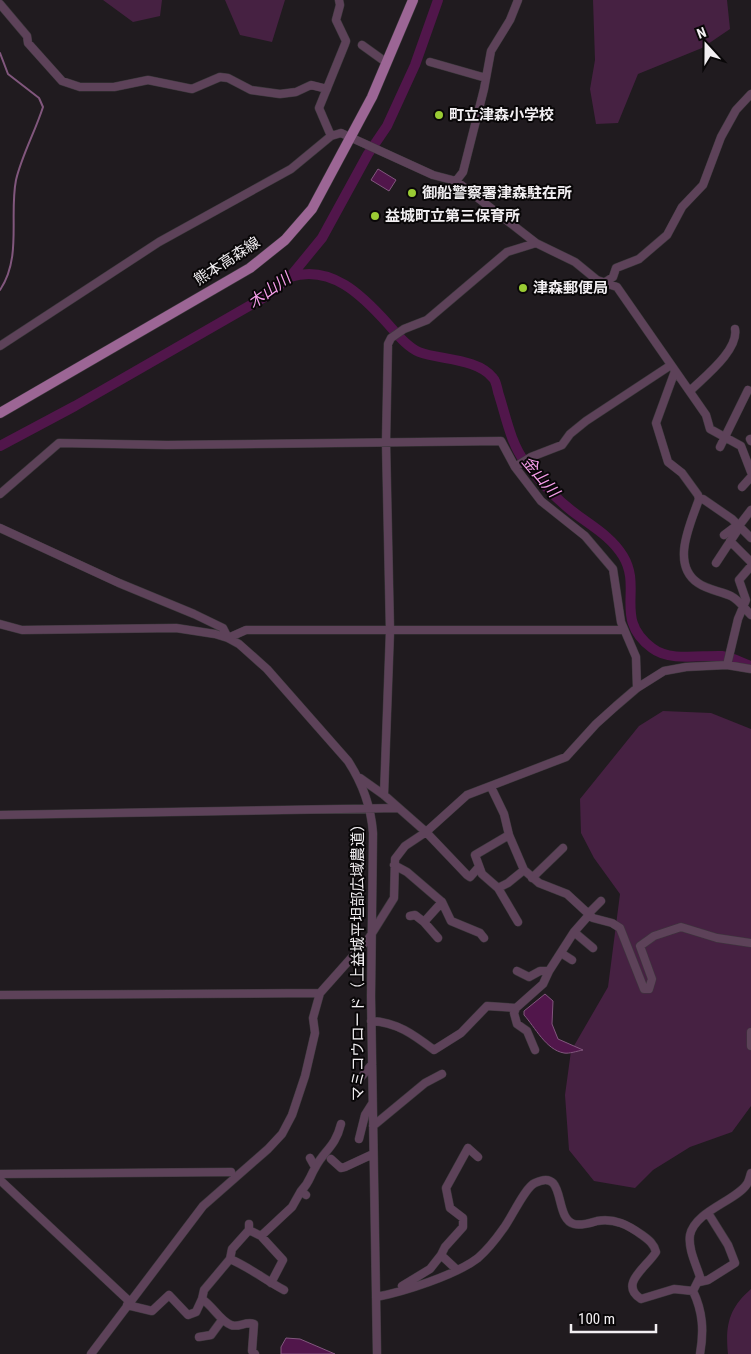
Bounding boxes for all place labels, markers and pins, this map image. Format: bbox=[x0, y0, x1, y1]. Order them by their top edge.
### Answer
place label: 町立津森小学校 bbox=[449, 106, 554, 124]
marker: 町立津森小学校 bbox=[433, 109, 445, 121]
place label: 御船警察署津森駐在所 bbox=[422, 184, 572, 202]
marker: 御船警察署津森駐在所 bbox=[406, 187, 418, 199]
place label: 益城町立第三保育所 bbox=[385, 207, 520, 225]
marker: 益城町立第三保育所 bbox=[369, 210, 381, 222]
place label: 津森郵便局 bbox=[533, 279, 608, 297]
marker: 津森郵便局 bbox=[517, 282, 529, 294]

